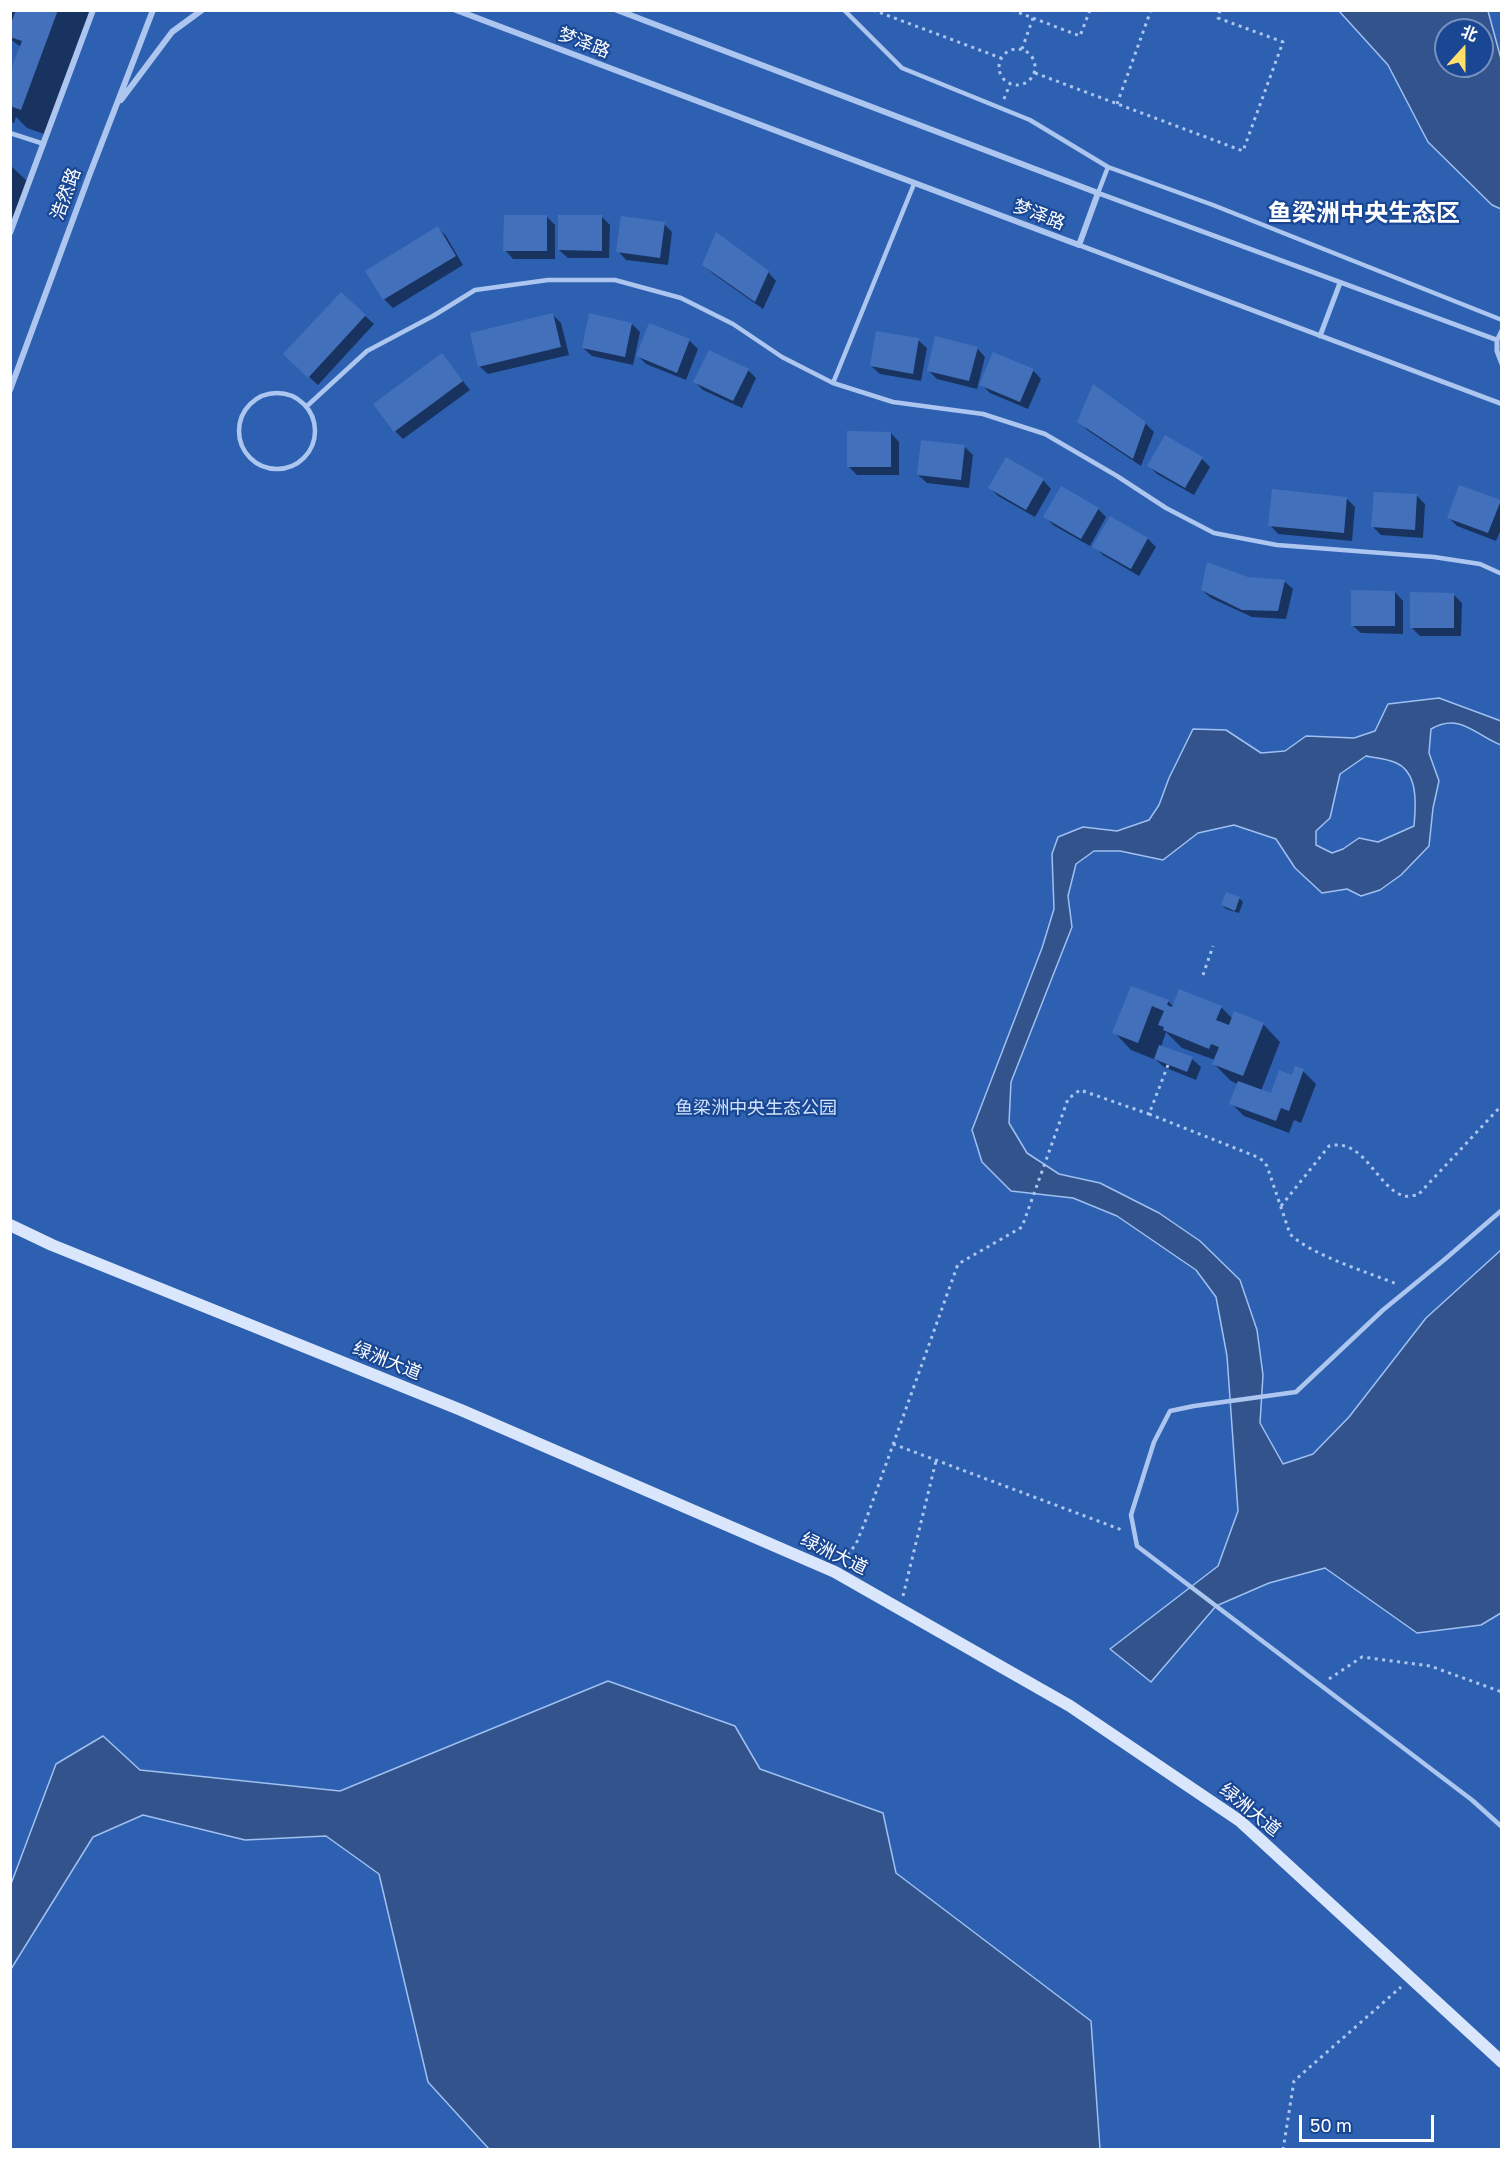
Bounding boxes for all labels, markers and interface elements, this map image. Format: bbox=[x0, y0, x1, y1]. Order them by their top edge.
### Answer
north arrow bbox=[1434, 18, 1494, 78]
text: 北 bbox=[1459, 21, 1481, 45]
street label: 梦泽路 bbox=[555, 23, 613, 63]
street label: 浩然路 bbox=[47, 165, 85, 223]
street label: 梦泽路 bbox=[1010, 195, 1068, 235]
district label: 鱼梁洲中央生态区 bbox=[1268, 199, 1460, 227]
park label: 鱼梁洲中央生态公园 bbox=[675, 1097, 837, 1119]
street label: 绿洲大道 bbox=[350, 1338, 424, 1384]
street label: 绿洲大道 bbox=[797, 1529, 871, 1579]
street label: 绿洲大道 bbox=[1215, 1779, 1285, 1841]
scale bar bbox=[1302, 2103, 1437, 2141]
text: 50 m bbox=[1310, 2114, 1352, 2136]

